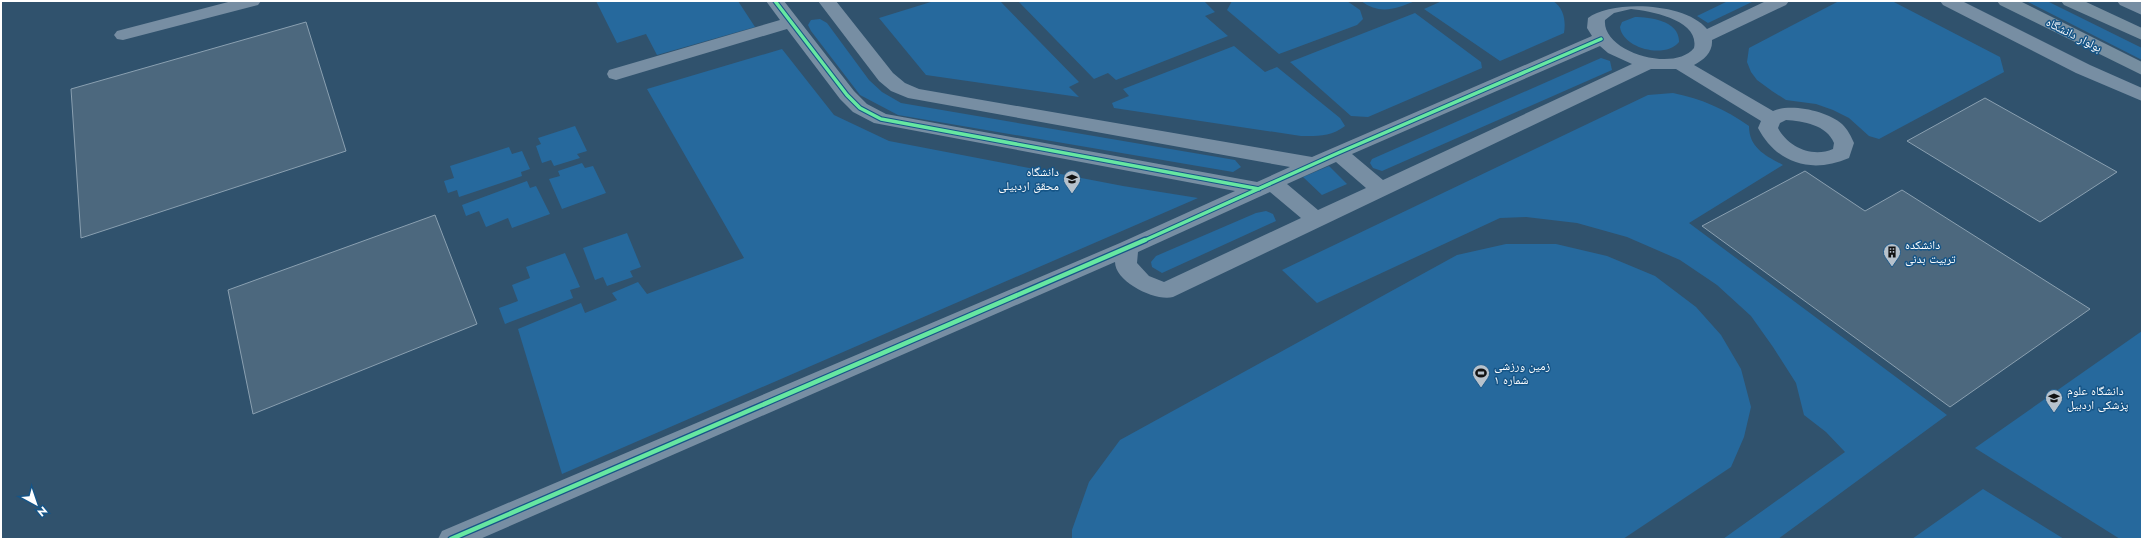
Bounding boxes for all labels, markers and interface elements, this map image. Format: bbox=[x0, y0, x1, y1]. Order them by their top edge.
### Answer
street label: بولوار دانشگاه bbox=[2043, 13, 2105, 57]
place label: دانشگاه محقق اردبیلی bbox=[998, 163, 1059, 195]
school or university icon: دانشگاه محقق اردبیلی bbox=[1062, 169, 1082, 194]
place label: دانشکده تربیت بدنی bbox=[1905, 236, 1956, 268]
building icon: دانشکده تربیت بدنی bbox=[1882, 242, 1902, 267]
place label: زمین ورزشی شماره ۱ bbox=[1494, 357, 1550, 389]
sports icon: زمین ورزشی شماره ۱ bbox=[1471, 363, 1491, 388]
place label: دانشگاه علوم پزشکی اردبیل bbox=[2067, 382, 2129, 414]
school or university icon: دانشگاه علوم پزشکی اردبیل bbox=[2044, 388, 2064, 413]
north arrow bbox=[16, 484, 56, 524]
text: N bbox=[34, 503, 51, 521]

